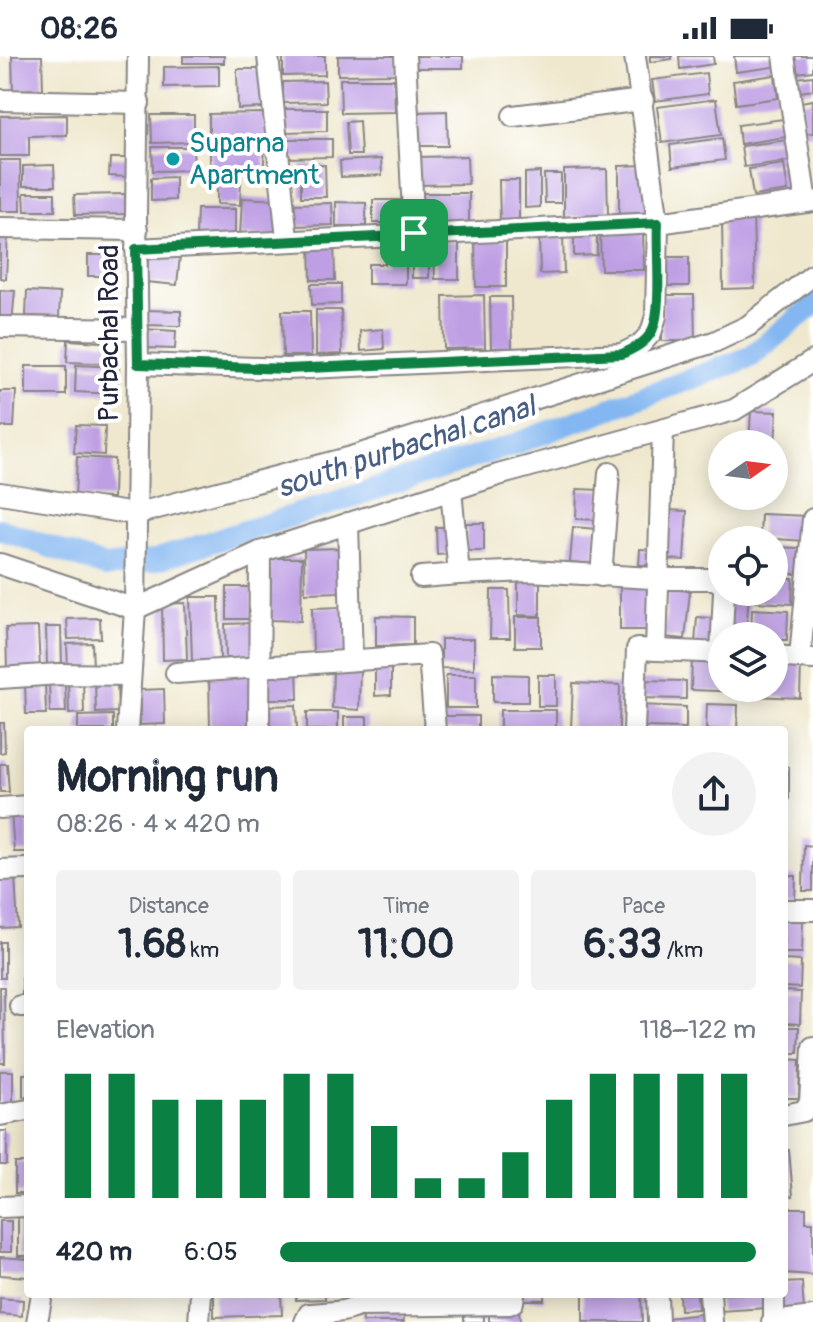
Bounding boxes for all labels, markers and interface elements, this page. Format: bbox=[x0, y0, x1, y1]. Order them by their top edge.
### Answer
text: 08:26 bbox=[40, 10, 118, 47]
place label: Suparna Apartment bbox=[189, 126, 320, 193]
marker: Suparna Apartment bbox=[164, 150, 182, 168]
pin bbox=[380, 199, 448, 267]
icon: arrive bbox=[392, 211, 436, 255]
street label: Purbachal Road bbox=[92, 244, 127, 422]
water label: south purbachal canal bbox=[272, 387, 542, 506]
north arrow bbox=[708, 430, 788, 510]
map controls bbox=[708, 430, 788, 702]
button: locate bbox=[708, 526, 788, 606]
button: layers bbox=[708, 622, 788, 702]
text: Morning run bbox=[56, 750, 279, 805]
button: share bbox=[672, 752, 756, 836]
text: 08:26 · 4 × 420 m bbox=[56, 808, 260, 840]
text: Distance bbox=[128, 892, 209, 920]
text: Time bbox=[383, 892, 429, 920]
text: Pace bbox=[622, 892, 665, 920]
text: 1.68 bbox=[118, 920, 186, 969]
text: 11:00 bbox=[358, 920, 454, 969]
text: 6:33 bbox=[583, 920, 662, 969]
text: km bbox=[186, 936, 219, 964]
text: /km bbox=[662, 936, 703, 964]
text: Elevation bbox=[56, 1014, 155, 1046]
text: 118–122 m bbox=[639, 1014, 756, 1046]
text: 420 m bbox=[56, 1236, 132, 1268]
text: 6:05 bbox=[184, 1236, 238, 1268]

